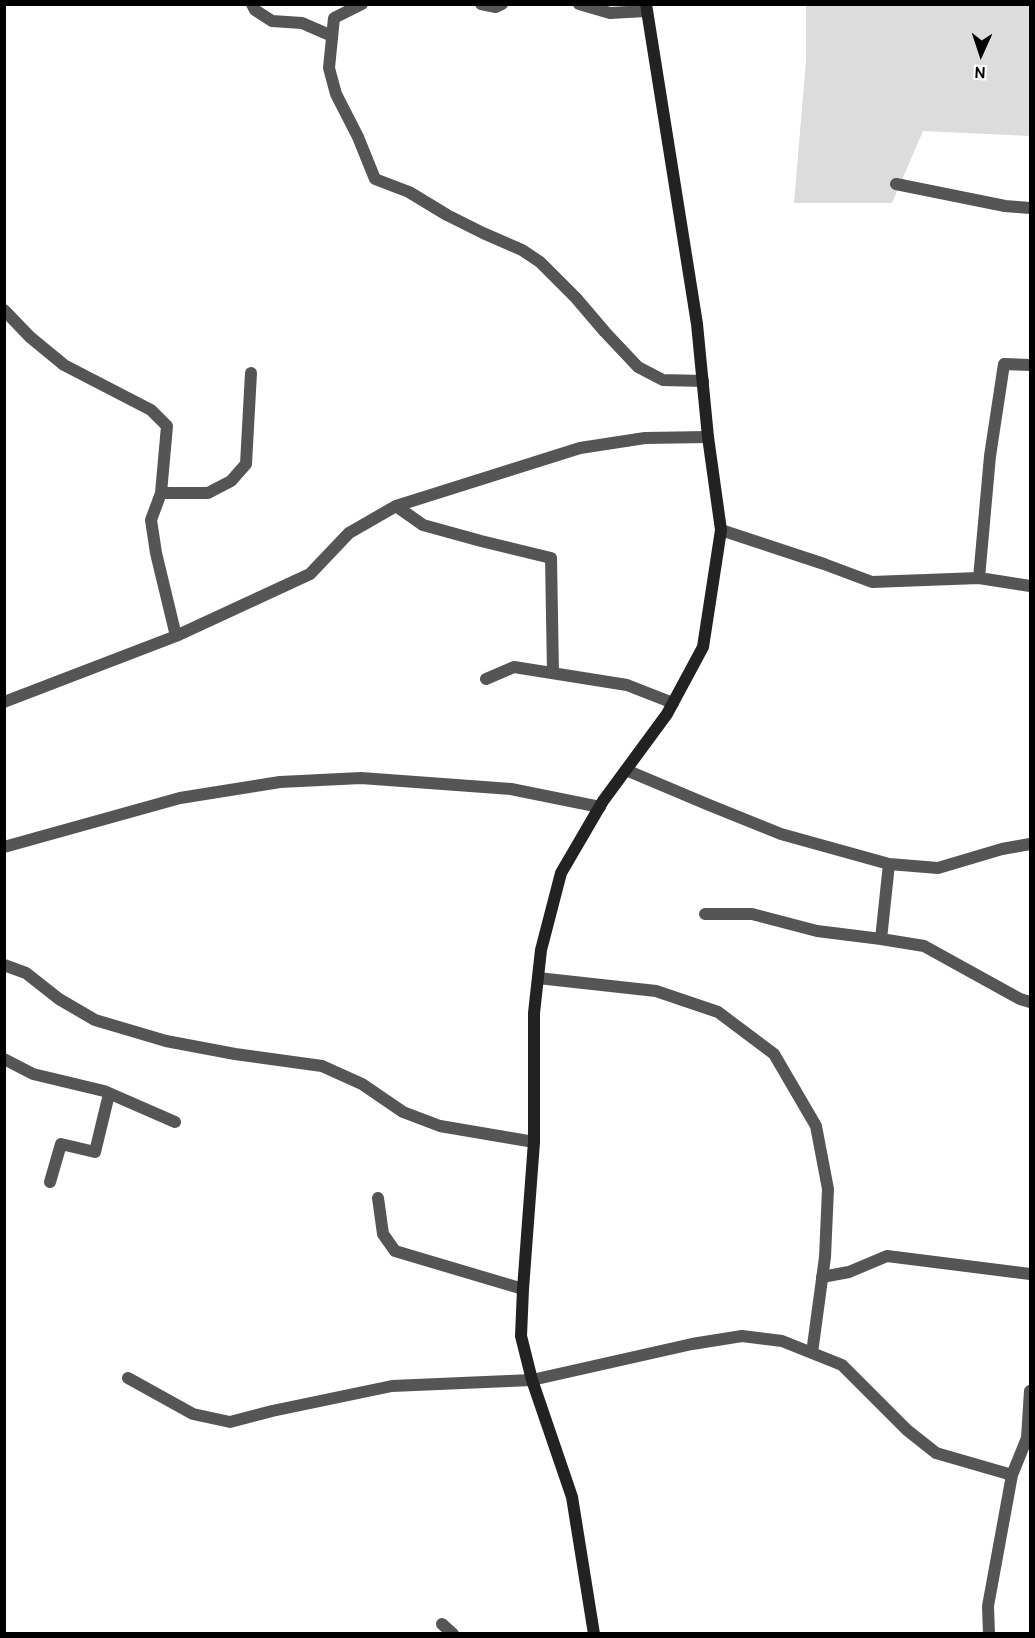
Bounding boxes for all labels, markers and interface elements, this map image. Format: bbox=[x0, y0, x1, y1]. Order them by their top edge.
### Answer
north arrow bbox=[951, 24, 1011, 84]
text: N bbox=[974, 63, 986, 82]

